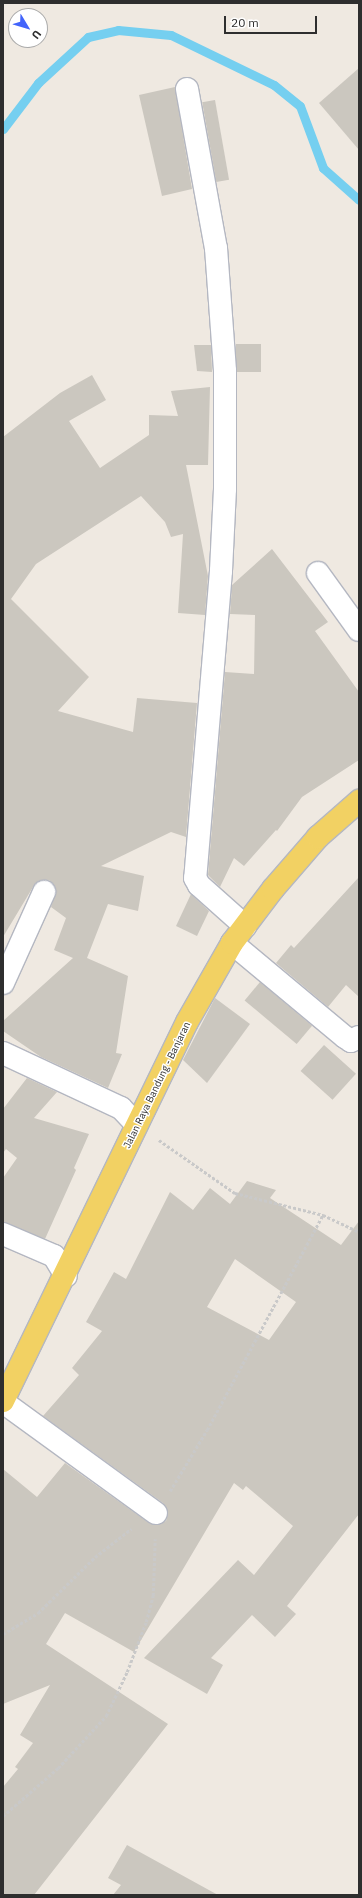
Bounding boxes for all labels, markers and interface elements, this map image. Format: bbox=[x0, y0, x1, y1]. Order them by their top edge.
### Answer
north arrow bbox=[8, 8, 48, 48]
scale bar bbox=[226, 8, 319, 34]
text: 20 m bbox=[231, 15, 259, 30]
text: U bbox=[29, 27, 45, 42]
street label: Jalan Raya Bandung - Banjaran bbox=[121, 1020, 193, 1150]

